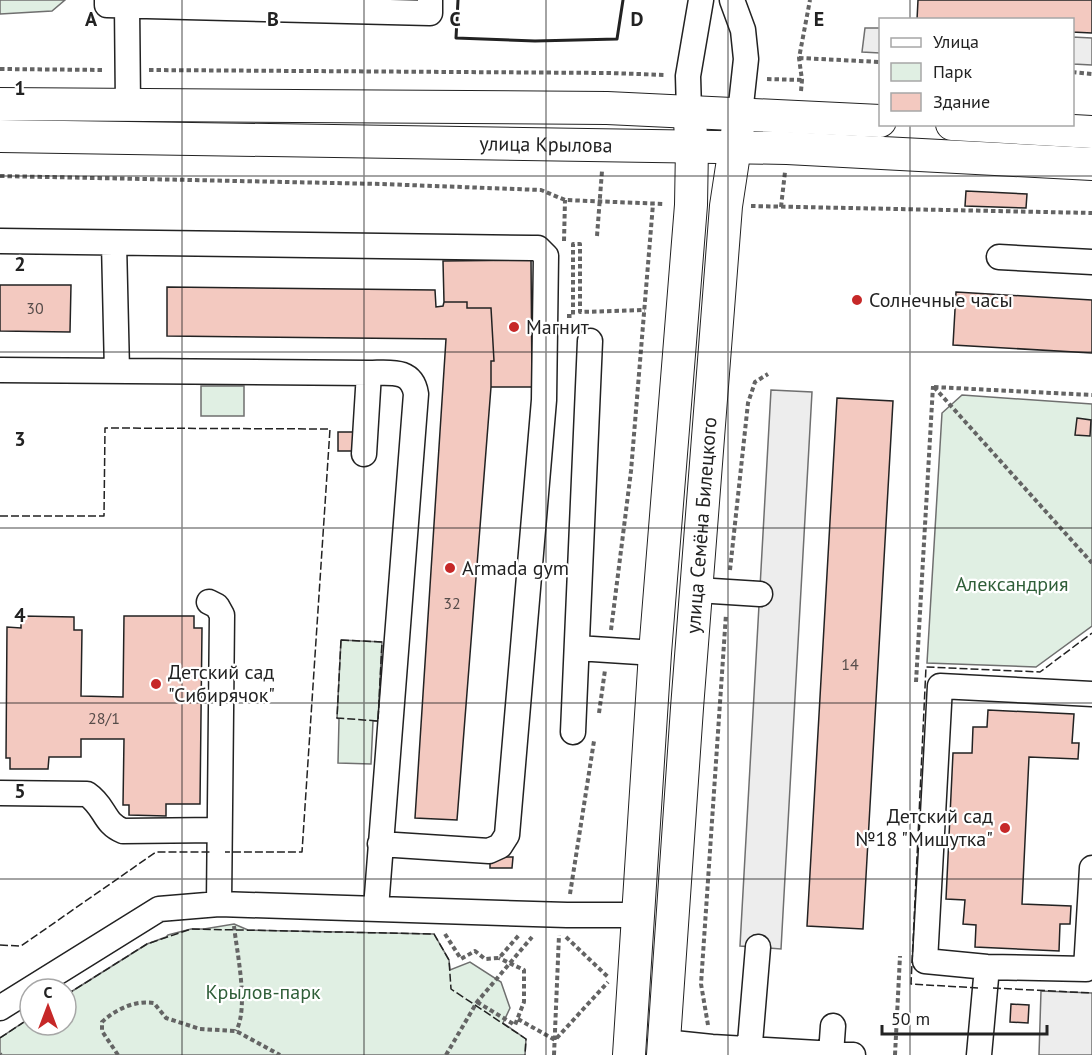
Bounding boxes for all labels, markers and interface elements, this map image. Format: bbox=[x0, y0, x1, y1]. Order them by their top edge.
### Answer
text: A bbox=[85, 6, 98, 32]
text: B bbox=[267, 6, 279, 32]
text: C bbox=[449, 6, 461, 32]
text: D bbox=[631, 6, 644, 32]
text: E bbox=[814, 6, 824, 32]
legend bbox=[879, 18, 1074, 126]
text: Улица bbox=[933, 30, 979, 53]
text: Парк bbox=[933, 60, 973, 83]
text: 1 bbox=[14, 75, 26, 101]
text: Здание bbox=[933, 90, 990, 113]
street label: улица Крылова bbox=[479, 130, 613, 158]
text: 2 bbox=[14, 251, 26, 277]
place label: Солнечные часы bbox=[869, 287, 1013, 313]
marker: Солнечные часы bbox=[850, 293, 864, 307]
house number: 30 bbox=[26, 298, 44, 318]
place label: Магнит bbox=[526, 314, 589, 340]
marker: Магнит bbox=[507, 320, 521, 334]
street label: улица Семёна Билецкого bbox=[680, 416, 723, 635]
text: 3 bbox=[14, 426, 26, 452]
place label: Armada gym bbox=[462, 555, 569, 581]
marker: Armada gym bbox=[443, 561, 457, 575]
park label: Александрия bbox=[956, 571, 1068, 597]
house number: 32 bbox=[443, 593, 461, 613]
text: 4 bbox=[14, 602, 26, 628]
house number: 14 bbox=[841, 654, 859, 674]
place label: Детский сад "Сибирячок" bbox=[168, 659, 275, 708]
marker: Детский сад "Сибирячок" bbox=[149, 677, 163, 691]
house number: 28/1 bbox=[88, 708, 120, 728]
text: 5 bbox=[14, 778, 26, 804]
place label: Детский сад №18 "Мишутка" bbox=[855, 803, 993, 852]
marker: Детский сад №18 "Мишутка" bbox=[998, 821, 1012, 835]
north arrow bbox=[18, 977, 78, 1037]
park label: Крылов-парк bbox=[205, 979, 321, 1005]
text: С bbox=[44, 982, 53, 1002]
scale bar bbox=[882, 998, 1047, 1036]
text: 50 m bbox=[891, 1007, 930, 1030]

